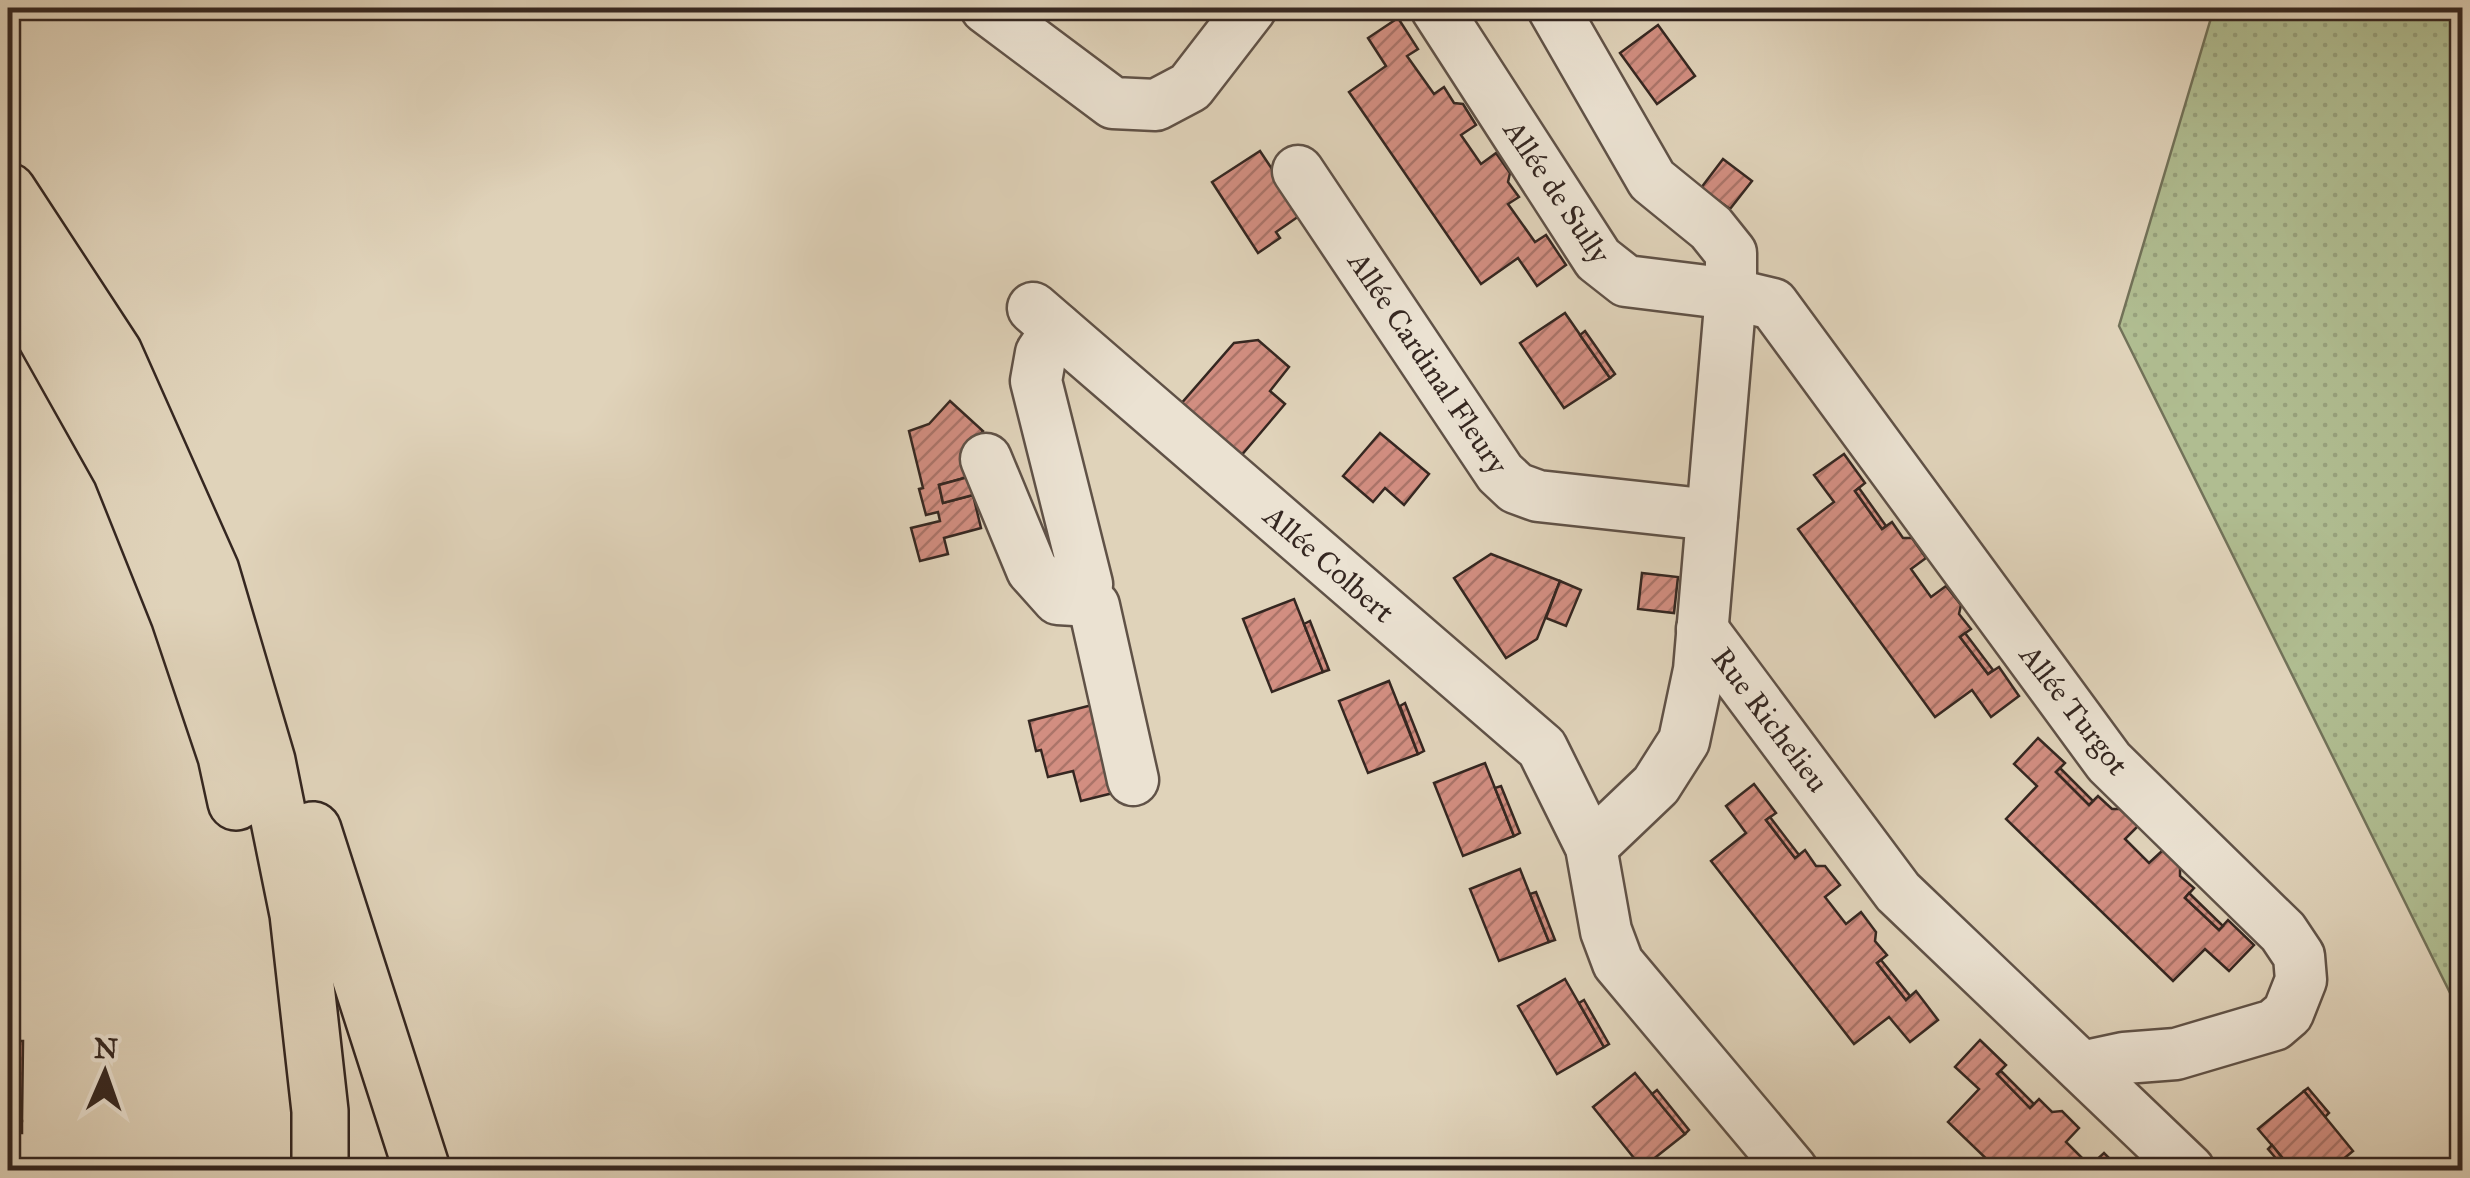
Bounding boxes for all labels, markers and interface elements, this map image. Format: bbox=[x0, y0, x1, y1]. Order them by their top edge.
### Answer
street label: Allée de Sully bbox=[1495, 112, 1619, 271]
street label: Allée Cardinal Fleury bbox=[1339, 243, 1516, 482]
street label: Allée Colbert bbox=[1255, 496, 1402, 630]
street label: Allée Turgot bbox=[2011, 636, 2136, 782]
street label: Rue Richelieu bbox=[1704, 641, 1836, 799]
north arrow bbox=[55, 1023, 155, 1123]
text: N bbox=[93, 1031, 119, 1066]

